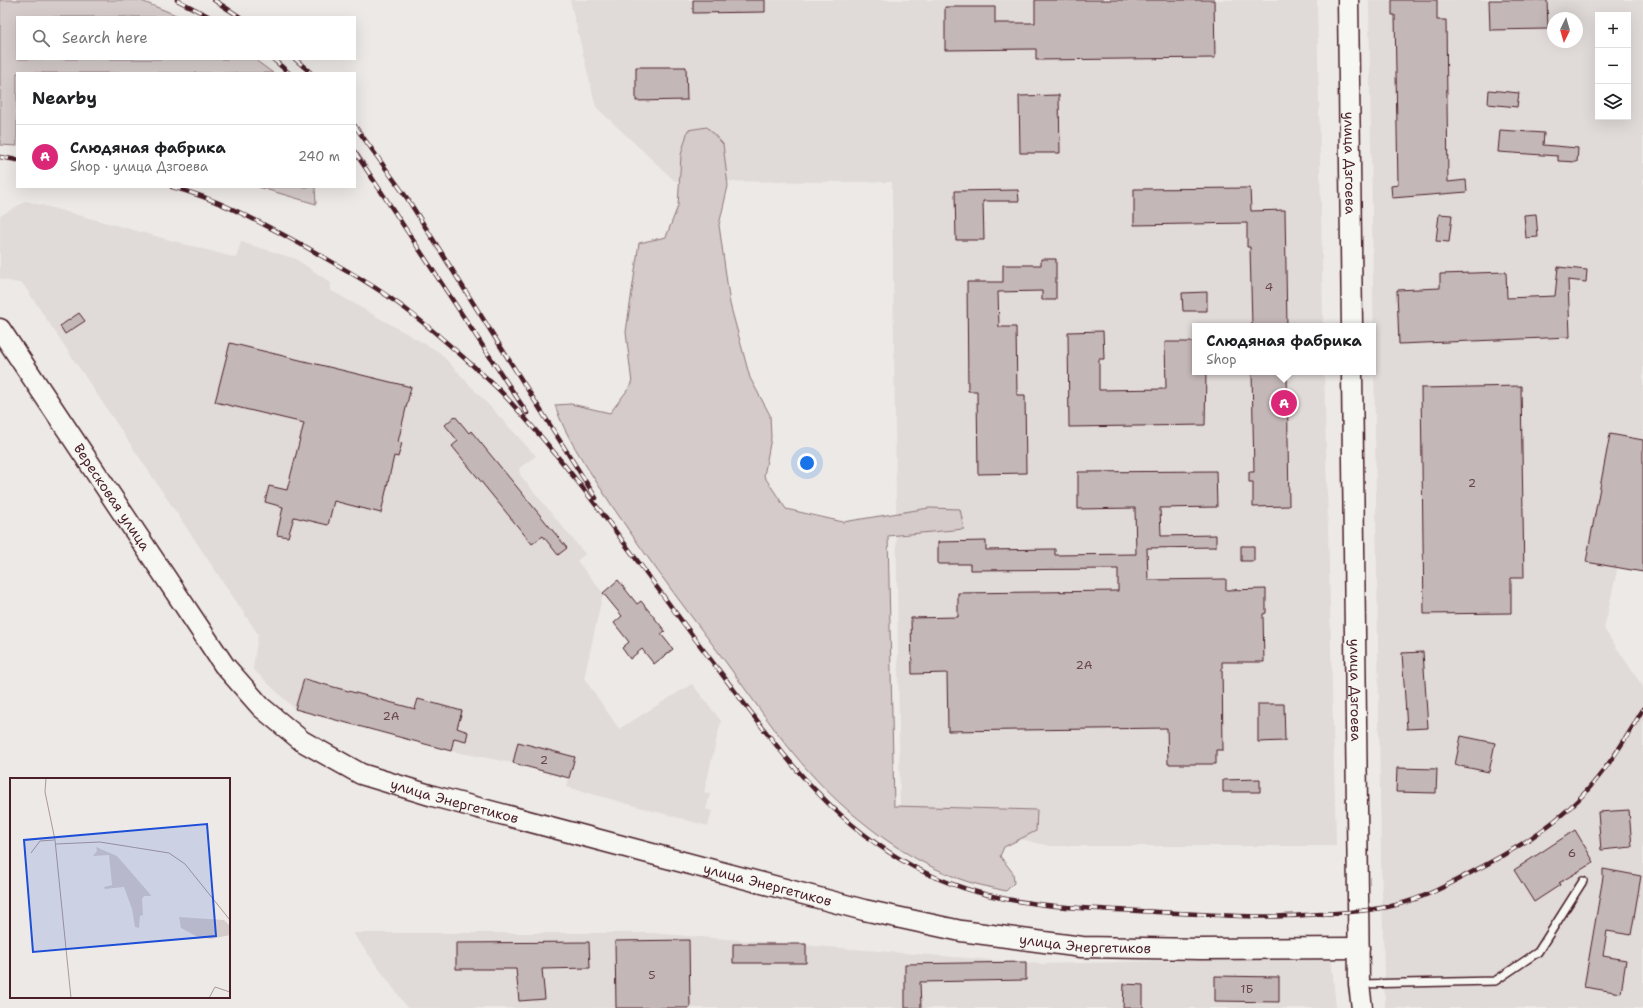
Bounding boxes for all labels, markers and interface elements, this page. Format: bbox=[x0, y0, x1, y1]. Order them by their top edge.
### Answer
north arrow bbox=[1547, 12, 1583, 48]
map controls bbox=[1595, 12, 1631, 120]
button: + bbox=[1595, 12, 1631, 48]
search box bbox=[16, 16, 356, 60]
icon: search bbox=[30, 27, 52, 49]
text: Search here bbox=[62, 28, 148, 48]
button: − bbox=[1595, 48, 1631, 84]
button: layers bbox=[1595, 84, 1631, 120]
text: Nearby bbox=[32, 87, 97, 109]
street label: улица Дзгоева bbox=[1340, 112, 1360, 215]
text: Слюдяная фабрика bbox=[70, 138, 226, 158]
text: A bbox=[40, 148, 50, 165]
text: 240 m bbox=[298, 148, 340, 165]
text: Shop · улица Дзгоева bbox=[70, 158, 208, 175]
house number: 4 bbox=[1265, 279, 1273, 295]
popup bbox=[1192, 323, 1376, 375]
text: Слюдяная фабрика bbox=[1206, 331, 1362, 351]
text: Shop bbox=[1206, 351, 1236, 368]
pin: A bbox=[1271, 388, 1297, 418]
street label: Вересковая улица bbox=[70, 440, 154, 554]
your location bbox=[797, 453, 817, 473]
house number: 2 bbox=[1468, 475, 1476, 491]
street label: улица Дзгоева bbox=[1346, 639, 1365, 742]
house number: 2А bbox=[1075, 657, 1093, 673]
house number: 2А bbox=[382, 708, 400, 724]
house number: 2 bbox=[540, 752, 548, 768]
street label: улица Энергетиков bbox=[388, 775, 520, 827]
inset map bbox=[10, 778, 230, 998]
house number: 6 bbox=[1568, 845, 1576, 861]
street label: улица Энергетиков bbox=[701, 859, 834, 910]
street label: улица Энергетиков bbox=[1018, 930, 1151, 957]
house number: 5 bbox=[648, 967, 656, 983]
house number: 1Б bbox=[1241, 981, 1254, 997]

